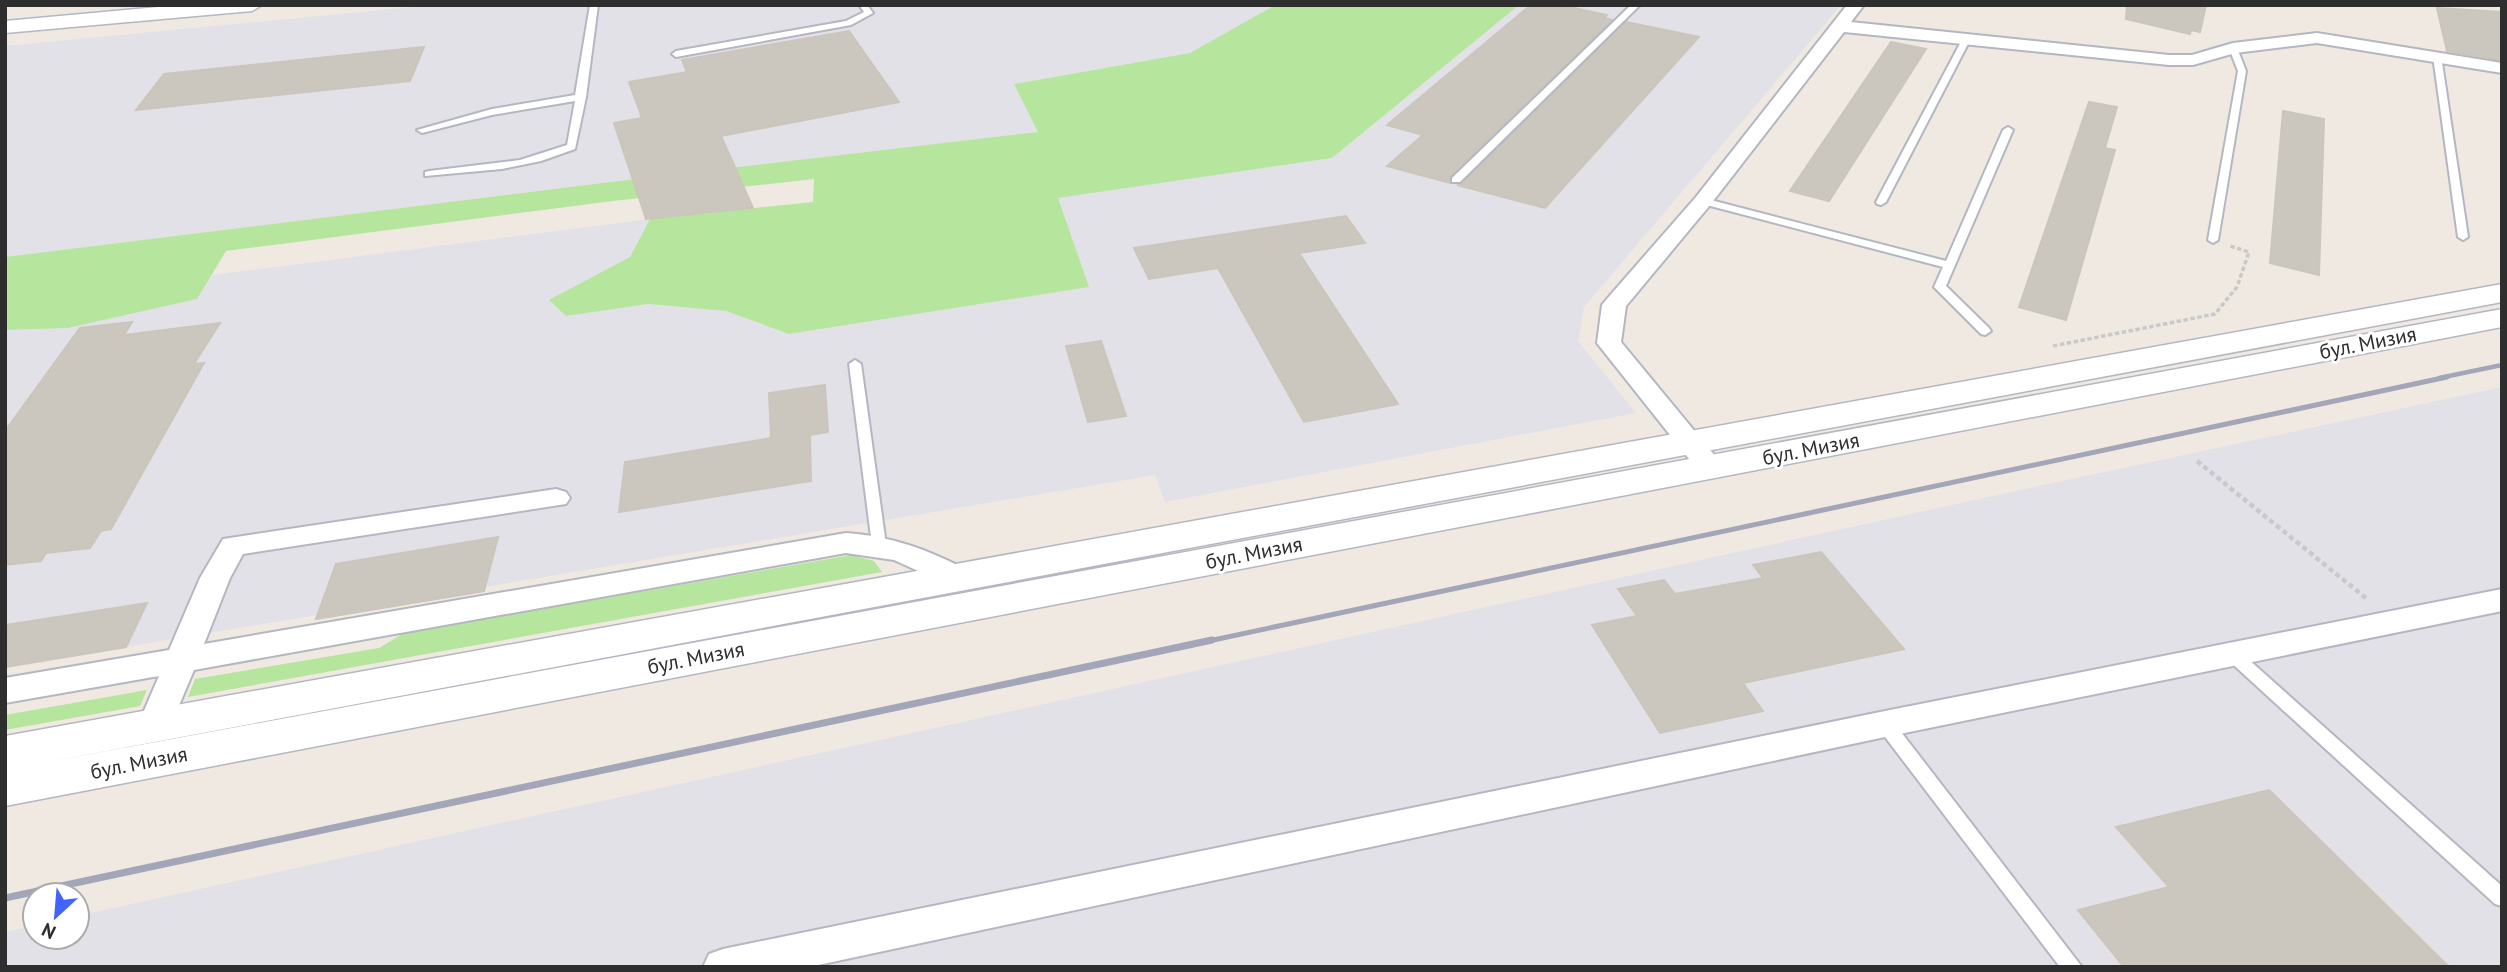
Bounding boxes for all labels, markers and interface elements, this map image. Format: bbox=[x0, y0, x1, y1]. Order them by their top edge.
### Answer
street label: бул. Мизия bbox=[2317, 320, 2419, 365]
street label: бул. Мизия bbox=[1760, 426, 1862, 471]
street label: бул. Мизия bbox=[1203, 530, 1305, 575]
street label: бул. Мизия bbox=[645, 635, 747, 680]
street label: бул. Мизия bbox=[88, 740, 190, 785]
north arrow bbox=[21, 881, 91, 951]
text: N bbox=[38, 918, 59, 945]

